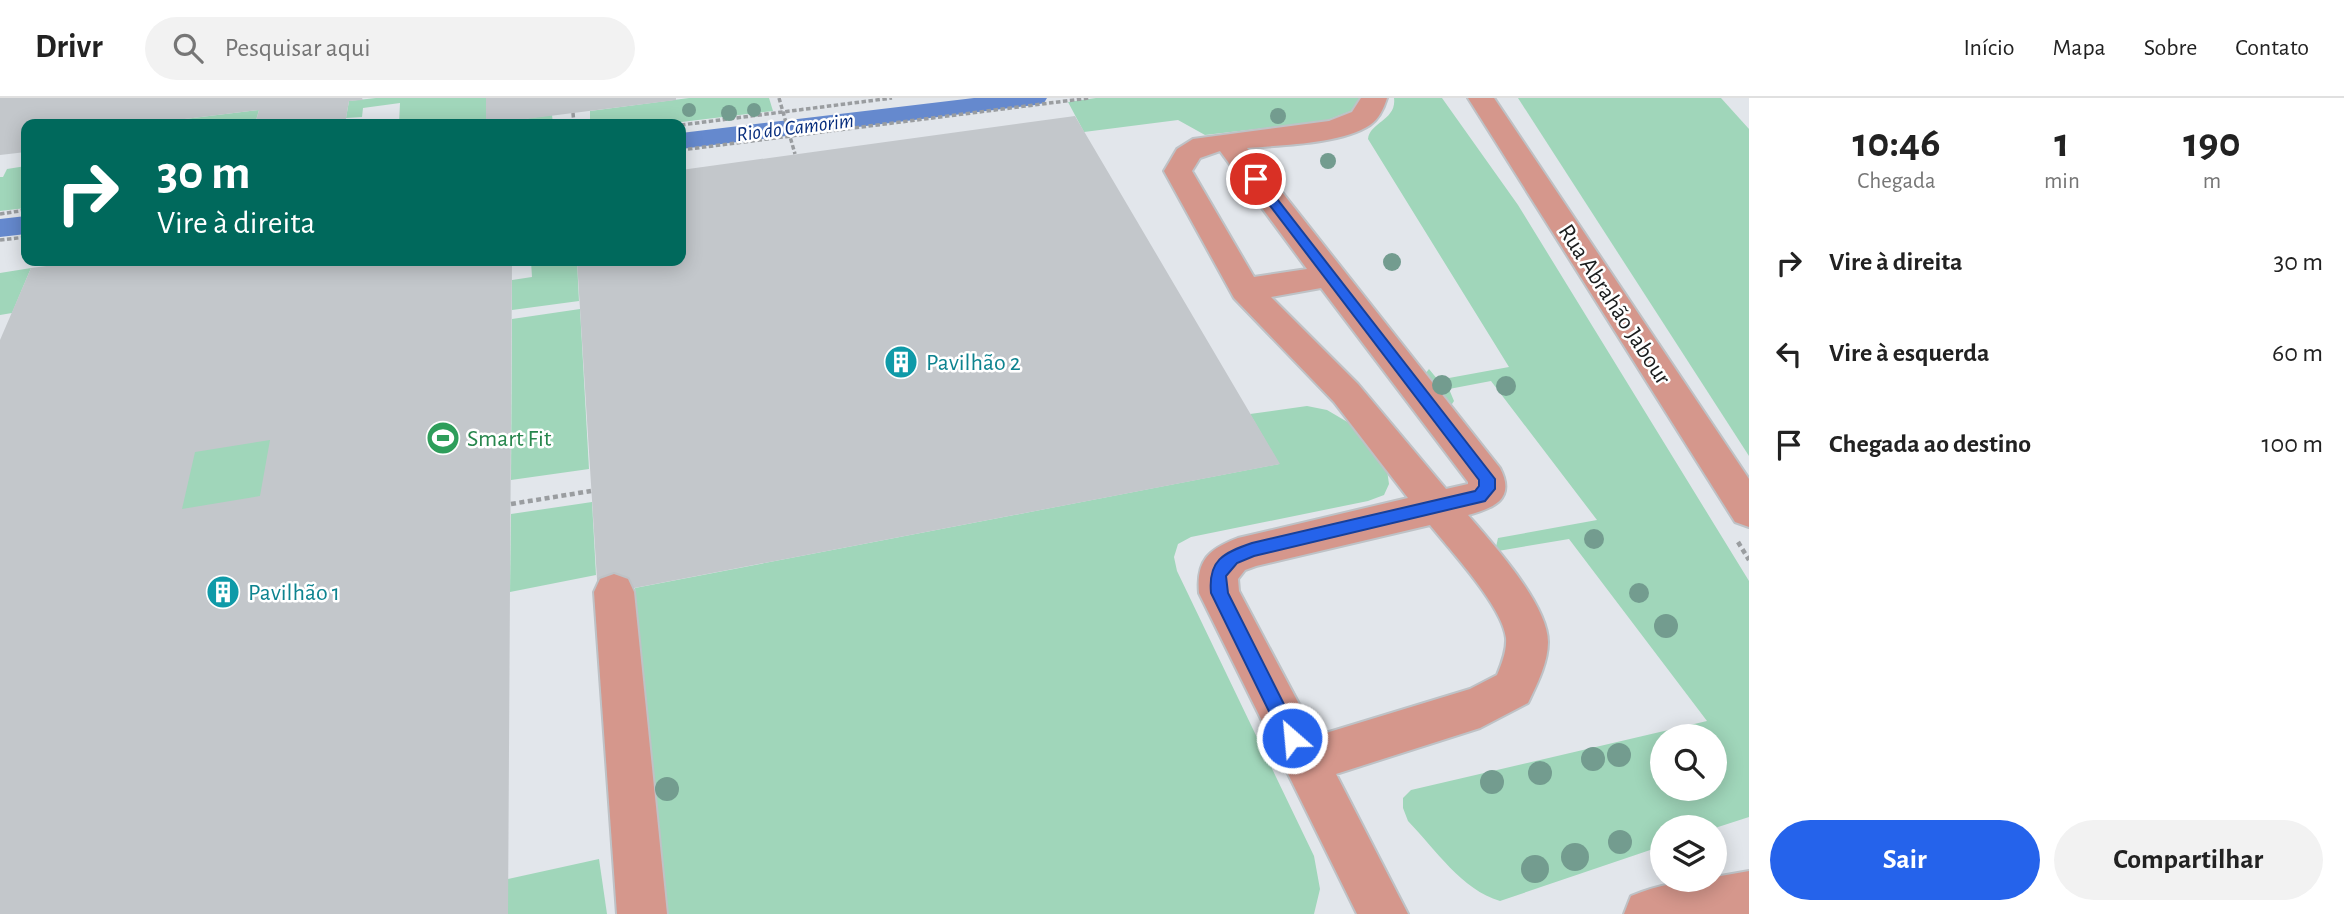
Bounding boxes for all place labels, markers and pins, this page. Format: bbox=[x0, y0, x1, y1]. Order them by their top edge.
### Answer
pin bbox=[1226, 149, 1286, 209]
building icon: Pavilhão 2 bbox=[882, 343, 920, 381]
place label: Pavilhão 2 bbox=[926, 351, 1021, 375]
sports icon: Smart Fit bbox=[424, 419, 462, 457]
place label: Smart Fit bbox=[467, 427, 552, 451]
building icon: Pavilhão 1 bbox=[204, 573, 242, 611]
place label: Pavilhão 1 bbox=[248, 581, 340, 605]

